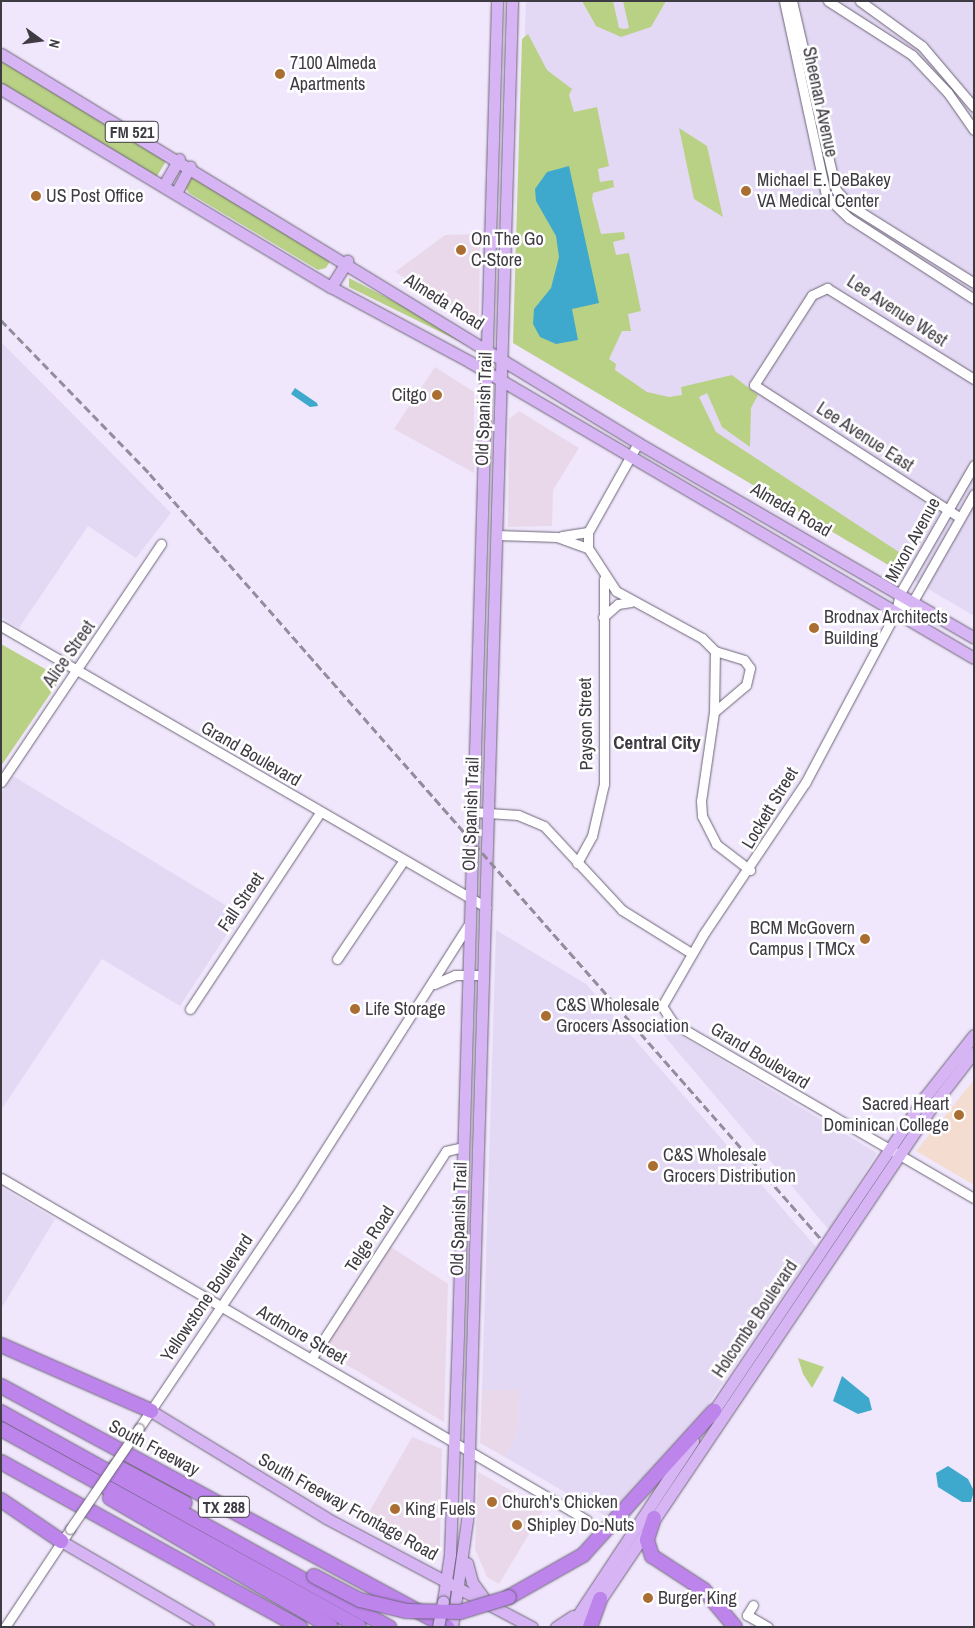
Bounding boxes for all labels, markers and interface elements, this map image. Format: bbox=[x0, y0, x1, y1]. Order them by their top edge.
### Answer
north arrow bbox=[15, 15, 65, 65]
text: N bbox=[45, 37, 64, 50]
street label: Sheenan Avenue bbox=[798, 44, 842, 160]
place label: 7100 Almeda Apartments bbox=[290, 53, 377, 96]
marker: 7100 Almeda Apartments bbox=[274, 68, 286, 80]
road number: FM 521 bbox=[104, 118, 160, 146]
place label: Michael E. DeBakey VA Medical Center bbox=[757, 170, 891, 212]
marker: Michael E. DeBakey VA Medical Center bbox=[739, 184, 753, 198]
place label: US Post Office bbox=[46, 185, 143, 207]
marker: US Post Office bbox=[30, 190, 42, 202]
place label: On The Go C-Store bbox=[471, 229, 544, 272]
marker: On The Go C-Store bbox=[455, 244, 467, 256]
street label: Almeda Road bbox=[400, 269, 488, 335]
street label: Lee Avenue West bbox=[842, 270, 952, 352]
street label: Old Spanish Trail bbox=[471, 351, 497, 467]
place label: Citgo bbox=[392, 384, 427, 406]
marker: Citgo bbox=[431, 389, 443, 401]
street label: Lee Avenue East bbox=[812, 397, 918, 477]
street label: Almeda Road bbox=[747, 478, 835, 542]
street label: Mixon Avenue bbox=[881, 494, 945, 586]
place label: Brodnax Architects Building bbox=[824, 607, 949, 650]
street label: Alice Street bbox=[38, 617, 100, 691]
marker: Brodnax Architects Building bbox=[808, 622, 820, 634]
street label: Payson Street bbox=[574, 677, 598, 771]
street label: Grand Boulevard bbox=[197, 717, 305, 791]
district label: Central City bbox=[613, 732, 701, 754]
street label: Old Spanish Trail bbox=[458, 756, 484, 872]
street label: Lockett Street bbox=[737, 763, 803, 853]
street label: Fall Street bbox=[213, 868, 269, 936]
place label: BCM McGovern Campus | TMCx bbox=[749, 918, 855, 961]
marker: BCM McGovern Campus | TMCx bbox=[859, 933, 871, 945]
place label: C&S Wholesale Grocers Association bbox=[556, 995, 690, 1038]
place label: Life Storage bbox=[365, 998, 445, 1020]
marker: Life Storage bbox=[349, 1003, 361, 1015]
marker: C&S Wholesale Grocers Association bbox=[540, 1010, 552, 1022]
street label: Grand Boulevard bbox=[707, 1018, 813, 1094]
place label: Sacred Heart Dominican College bbox=[823, 1094, 949, 1136]
marker: Sacred Heart Dominican College bbox=[953, 1109, 965, 1121]
place label: C&S Wholesale Grocers Distribution bbox=[663, 1145, 796, 1188]
marker: C&S Wholesale Grocers Distribution bbox=[647, 1160, 659, 1172]
street label: Old Spanish Trail bbox=[446, 1161, 472, 1277]
street label: Telge Road bbox=[341, 1202, 399, 1276]
street label: Yellowstone Boulevard bbox=[156, 1230, 258, 1366]
street label: Holcombe Boulevard bbox=[708, 1256, 802, 1382]
street label: Ardmore Street bbox=[253, 1301, 351, 1369]
street label: South Freeway bbox=[105, 1415, 203, 1481]
street label: South Freeway Frontage Road bbox=[255, 1449, 441, 1565]
place label: Church's Chicken bbox=[502, 1491, 618, 1513]
road number: TX 288 bbox=[198, 1494, 250, 1520]
marker: Church's Chicken bbox=[486, 1496, 498, 1508]
place label: King Fuels bbox=[405, 1498, 476, 1520]
marker: King Fuels bbox=[389, 1503, 401, 1515]
place label: Shipley Do-Nuts bbox=[527, 1514, 634, 1536]
marker: Shipley Do-Nuts bbox=[511, 1519, 523, 1531]
place label: Burger King bbox=[658, 1587, 737, 1609]
marker: Burger King bbox=[642, 1592, 654, 1604]

